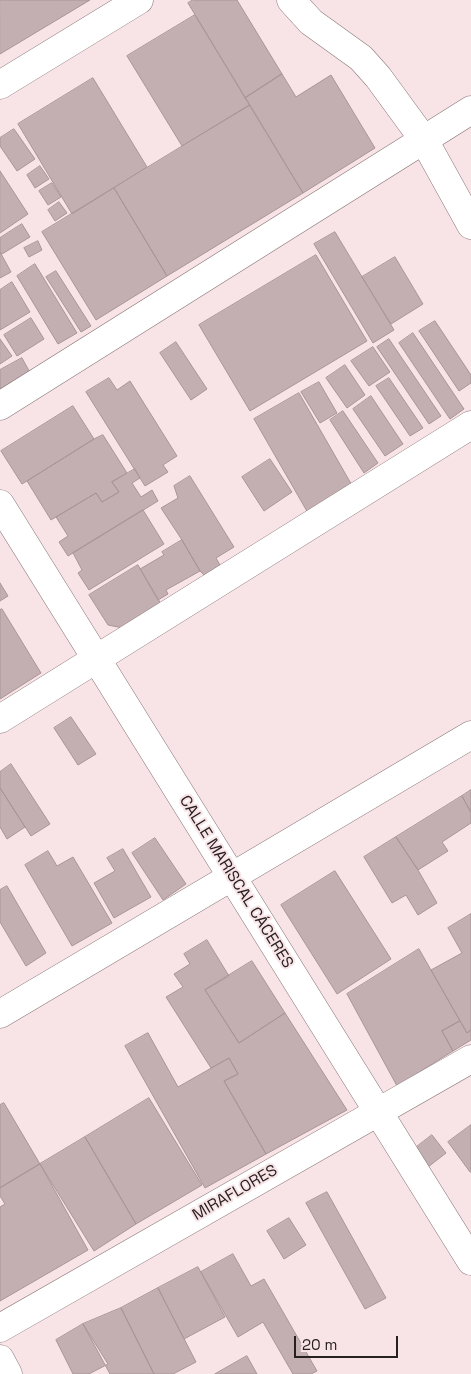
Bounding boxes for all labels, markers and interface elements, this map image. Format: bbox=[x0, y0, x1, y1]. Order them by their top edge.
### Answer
street label: CALLE MARISCAL CÁCERES bbox=[175, 792, 297, 972]
street label: MIRAFLORES bbox=[189, 1161, 281, 1225]
scale bar bbox=[296, 1326, 400, 1358]
text: 20 m bbox=[302, 1335, 337, 1354]

